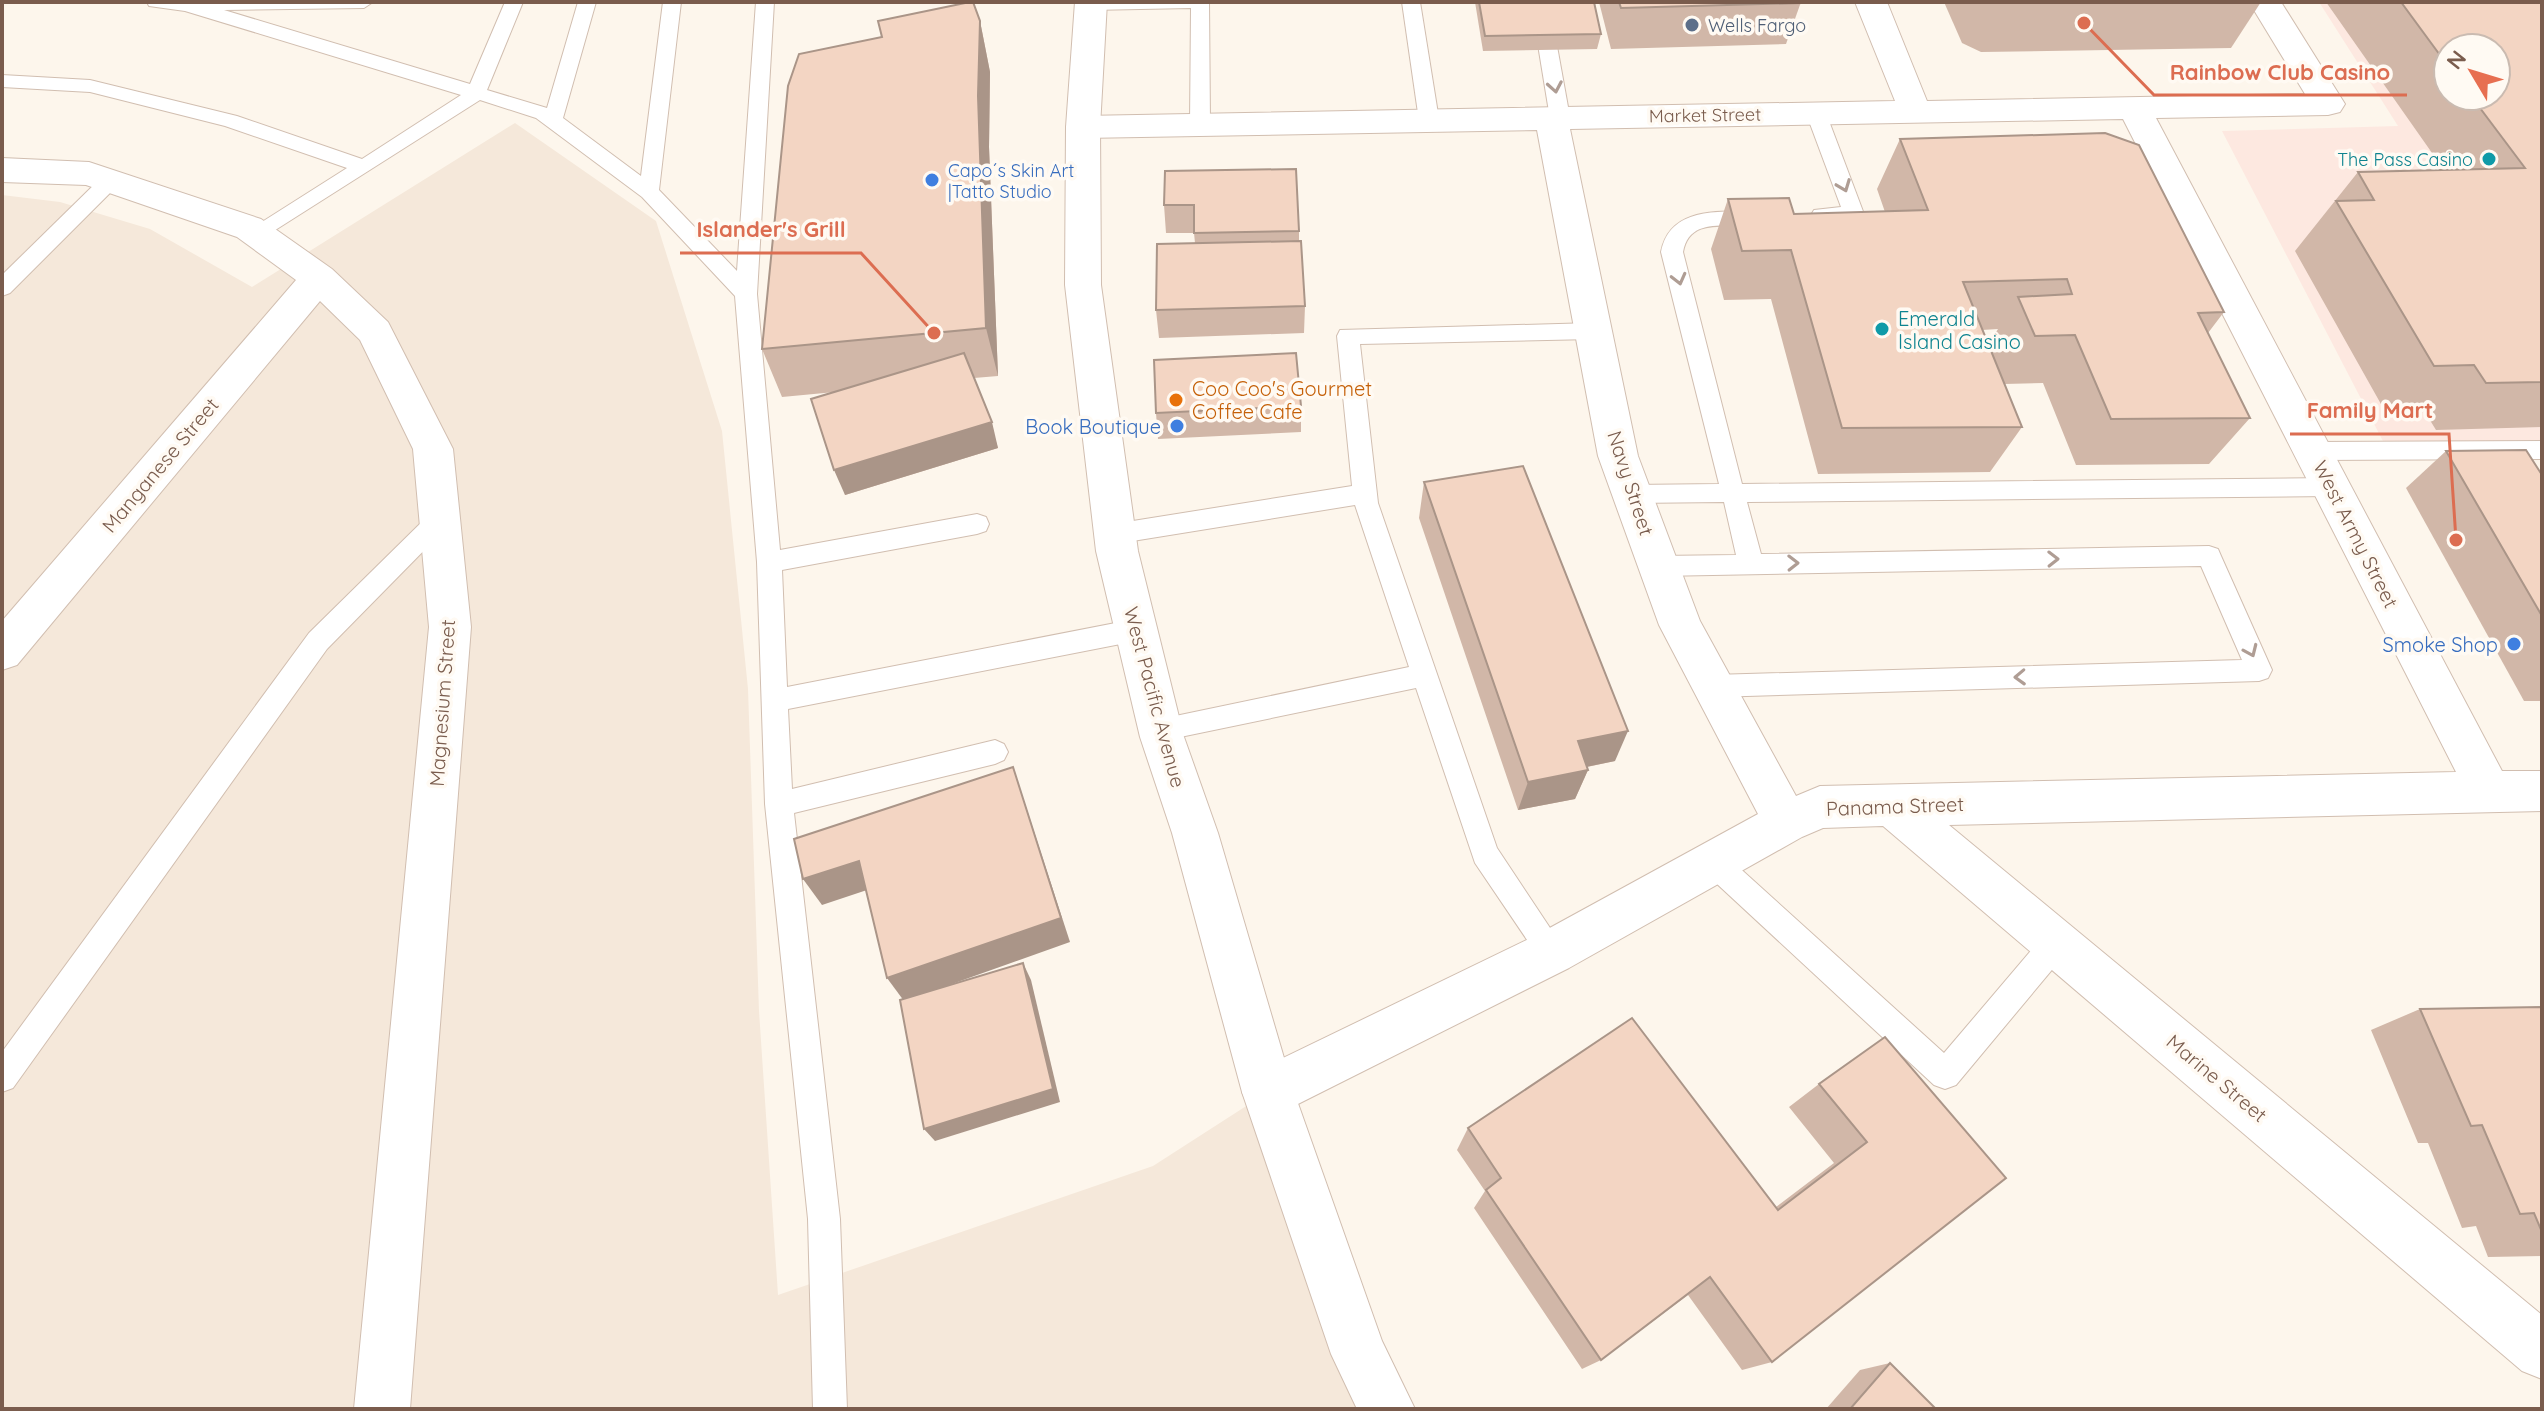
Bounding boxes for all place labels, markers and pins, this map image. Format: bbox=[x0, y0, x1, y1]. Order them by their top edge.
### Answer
place label: Wells Fargo bbox=[1708, 14, 1806, 37]
marker: Wells Fargo bbox=[1683, 16, 1701, 34]
callout: Rainbow Club Casino bbox=[2154, 49, 2407, 95]
place label: The Pass Casino bbox=[2337, 148, 2473, 171]
marker: The Pass Casino bbox=[2480, 150, 2498, 168]
place label: Capo´s Skin Art |Tatto Studio bbox=[948, 159, 1074, 203]
marker: Capo´s Skin Art |Tatto Studio bbox=[923, 171, 941, 189]
callout: Islander's Grill bbox=[680, 207, 861, 253]
place label: Emerald Island Casino bbox=[1898, 306, 2021, 354]
marker: Emerald Island Casino bbox=[1873, 320, 1891, 338]
place label: Coo Coo's Gourmet Coffee Cafe bbox=[1192, 376, 1372, 424]
callout: Family Mart bbox=[2290, 388, 2449, 434]
marker: Coo Coo's Gourmet Coffee Cafe bbox=[1167, 391, 1185, 409]
place label: Book Boutique bbox=[1025, 414, 1161, 439]
marker: Book Boutique bbox=[1168, 417, 1186, 435]
place label: Smoke Shop bbox=[2383, 632, 2498, 657]
marker: Smoke Shop bbox=[2505, 635, 2523, 653]

